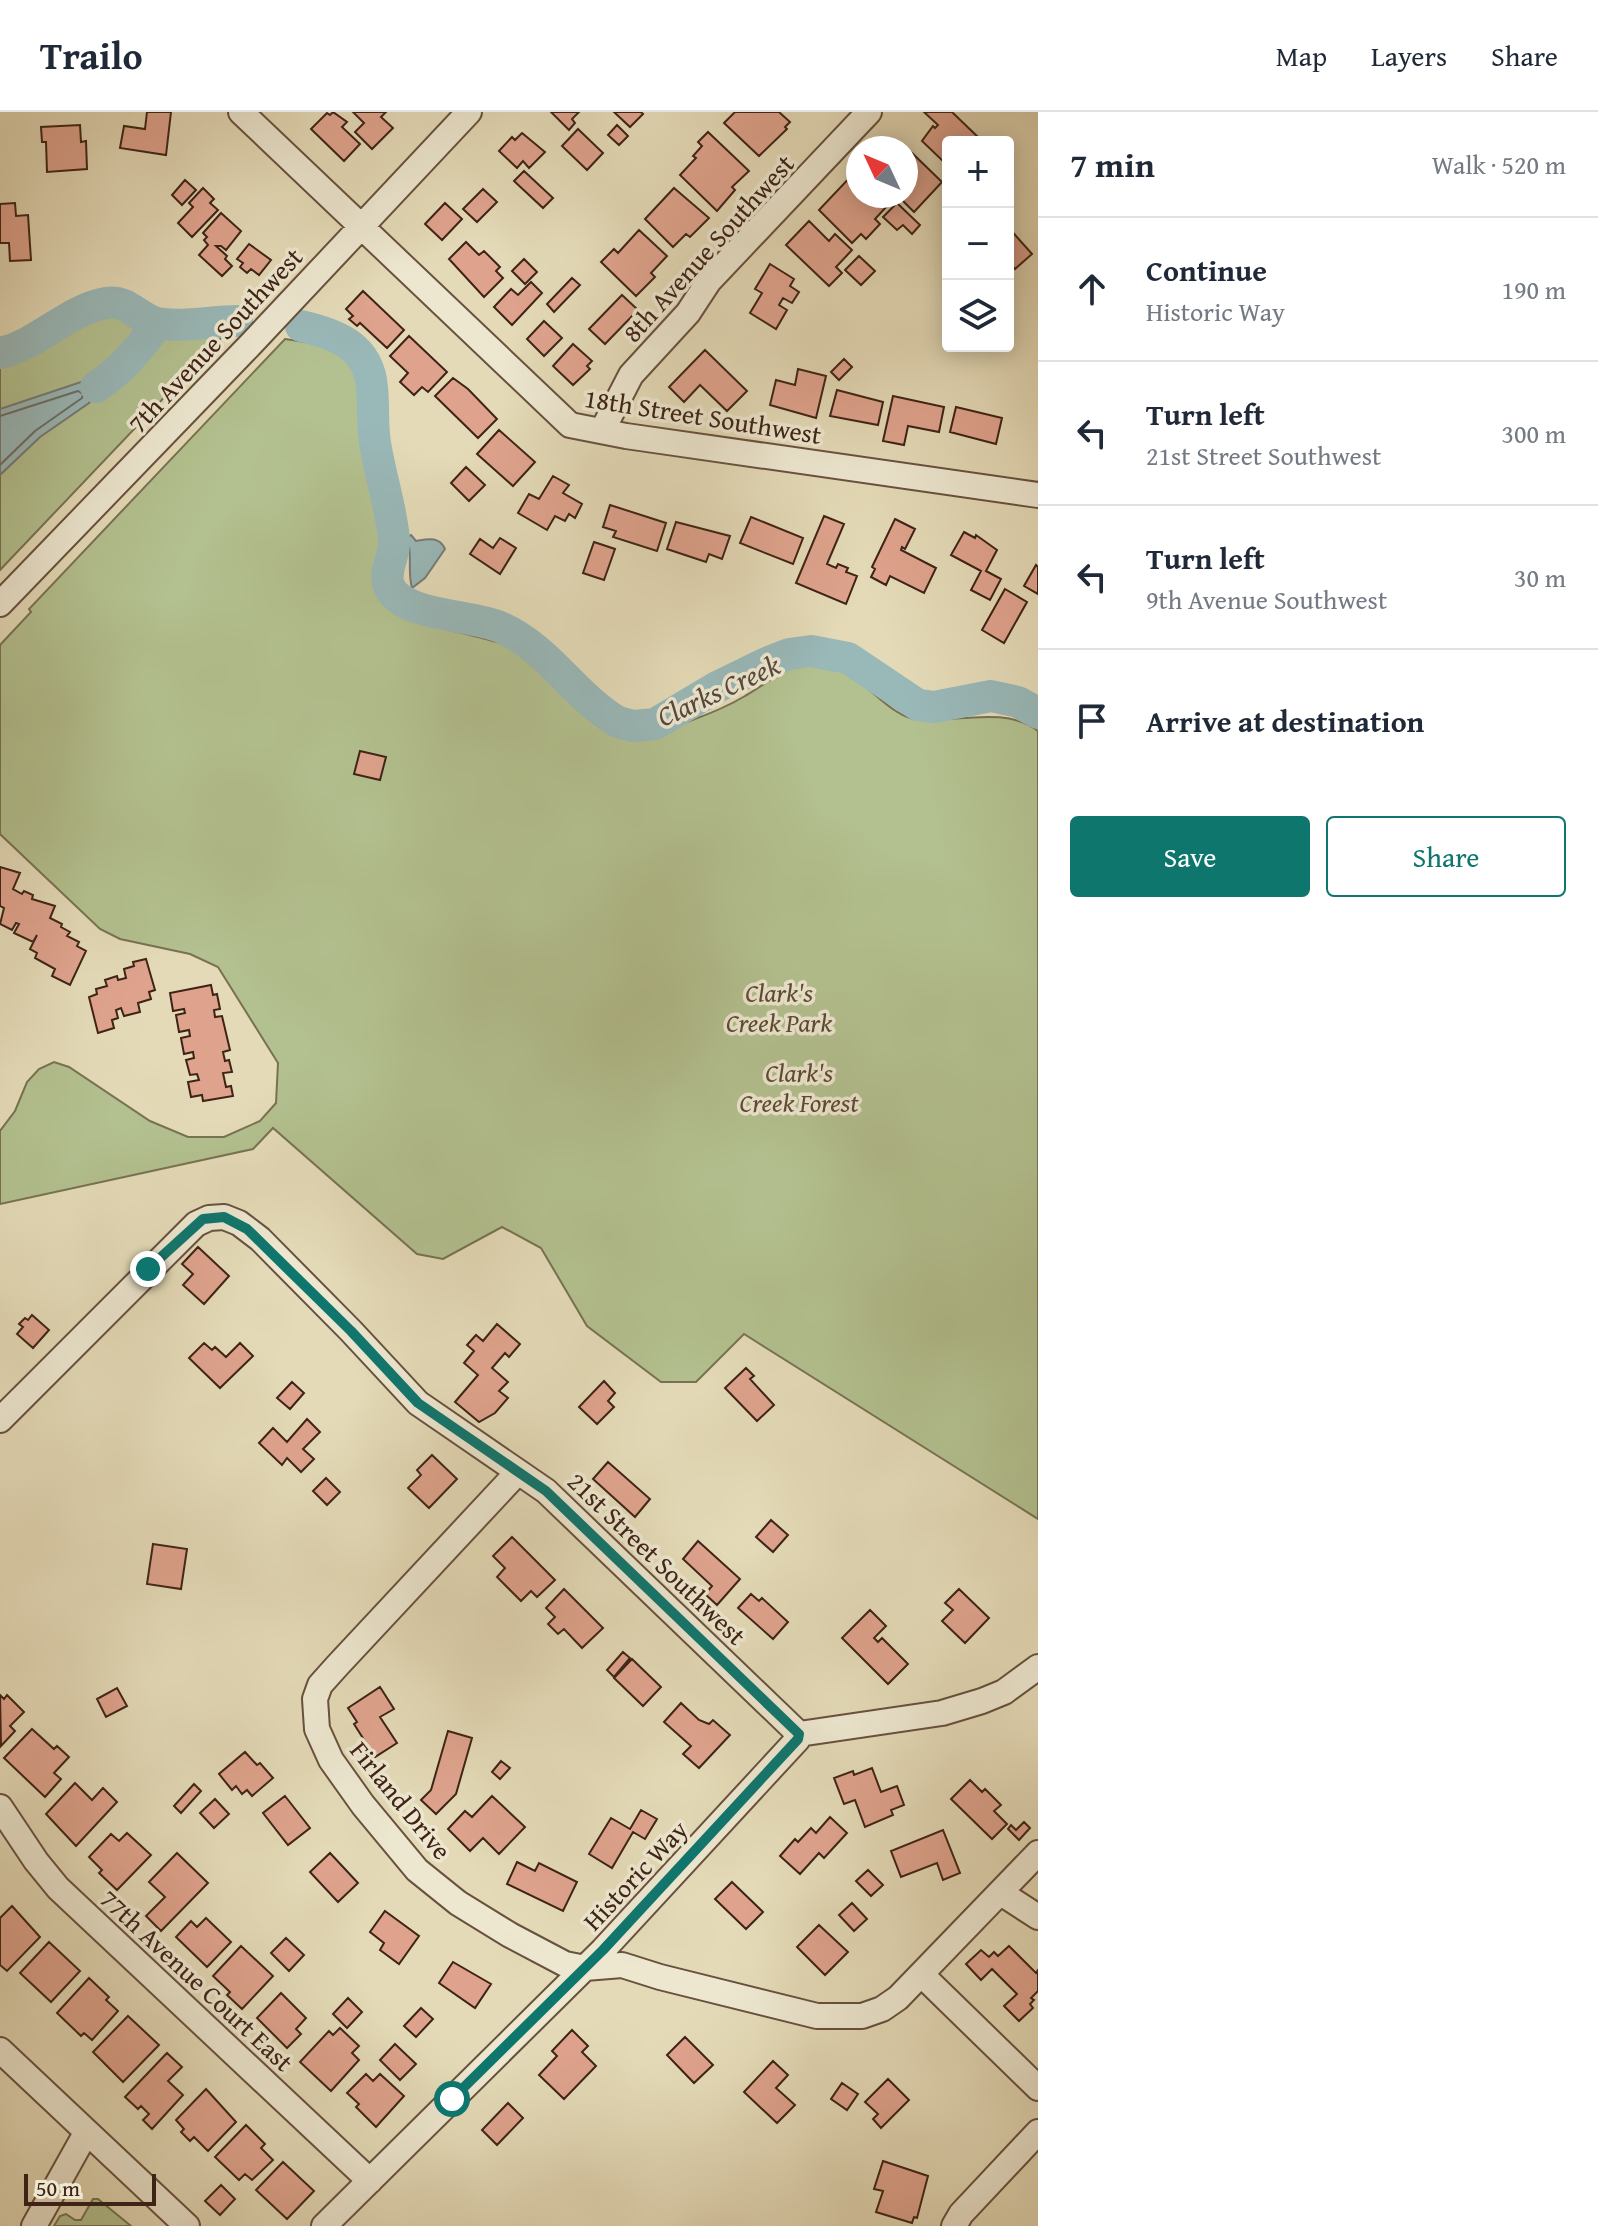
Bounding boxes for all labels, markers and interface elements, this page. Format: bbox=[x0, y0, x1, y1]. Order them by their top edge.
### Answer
text: Trailo bbox=[40, 27, 143, 83]
text: Map bbox=[1276, 35, 1327, 76]
text: Layers bbox=[1371, 35, 1447, 76]
text: Share bbox=[1491, 35, 1558, 76]
north arrow bbox=[846, 136, 918, 208]
map controls bbox=[942, 136, 1014, 352]
button: + bbox=[942, 136, 1014, 208]
text: 7 min bbox=[1070, 140, 1155, 189]
street label: 8th Avenue Southwest bbox=[613, 145, 803, 351]
text: Walk · 520 m bbox=[1432, 145, 1566, 184]
button: − bbox=[942, 208, 1014, 280]
street label: 7th Avenue Southwest bbox=[119, 239, 311, 441]
text: Continue bbox=[1146, 248, 1267, 292]
icon: ahead bbox=[1070, 267, 1114, 311]
text: 190 m bbox=[1501, 270, 1566, 309]
button: layers bbox=[942, 280, 1014, 352]
text: Historic Way bbox=[1146, 292, 1285, 331]
street label: 18th Street Southwest bbox=[582, 378, 824, 454]
text: Turn left bbox=[1146, 392, 1265, 436]
icon: left bbox=[1070, 411, 1114, 455]
text: 300 m bbox=[1501, 414, 1566, 453]
text: 21st Street Southwest bbox=[1146, 436, 1381, 475]
text: Turn left bbox=[1146, 536, 1265, 580]
icon: left bbox=[1070, 555, 1114, 599]
text: 30 m bbox=[1514, 558, 1566, 597]
text: 9th Avenue Southwest bbox=[1146, 580, 1387, 619]
water label: Clarks Creek bbox=[650, 644, 786, 736]
icon: arrive bbox=[1070, 699, 1114, 743]
text: Arrive at destination bbox=[1146, 699, 1424, 743]
button: Save bbox=[1070, 816, 1310, 897]
button: Share bbox=[1326, 816, 1566, 897]
park label: Clark's Creek Park bbox=[726, 973, 832, 1042]
park label: Clark's Creek Forest bbox=[740, 1053, 859, 1122]
route end bbox=[130, 1251, 166, 1287]
street label: 21st Street Southwest bbox=[559, 1462, 755, 1654]
street label: Firland Drive bbox=[341, 1732, 461, 1868]
street label: Historic Way bbox=[573, 1811, 697, 1939]
street label: 77th Avenue Court East bbox=[91, 1880, 303, 2080]
route start bbox=[434, 2081, 470, 2117]
scale bar bbox=[24, 2170, 156, 2206]
text: 50 m bbox=[36, 2172, 80, 2204]

